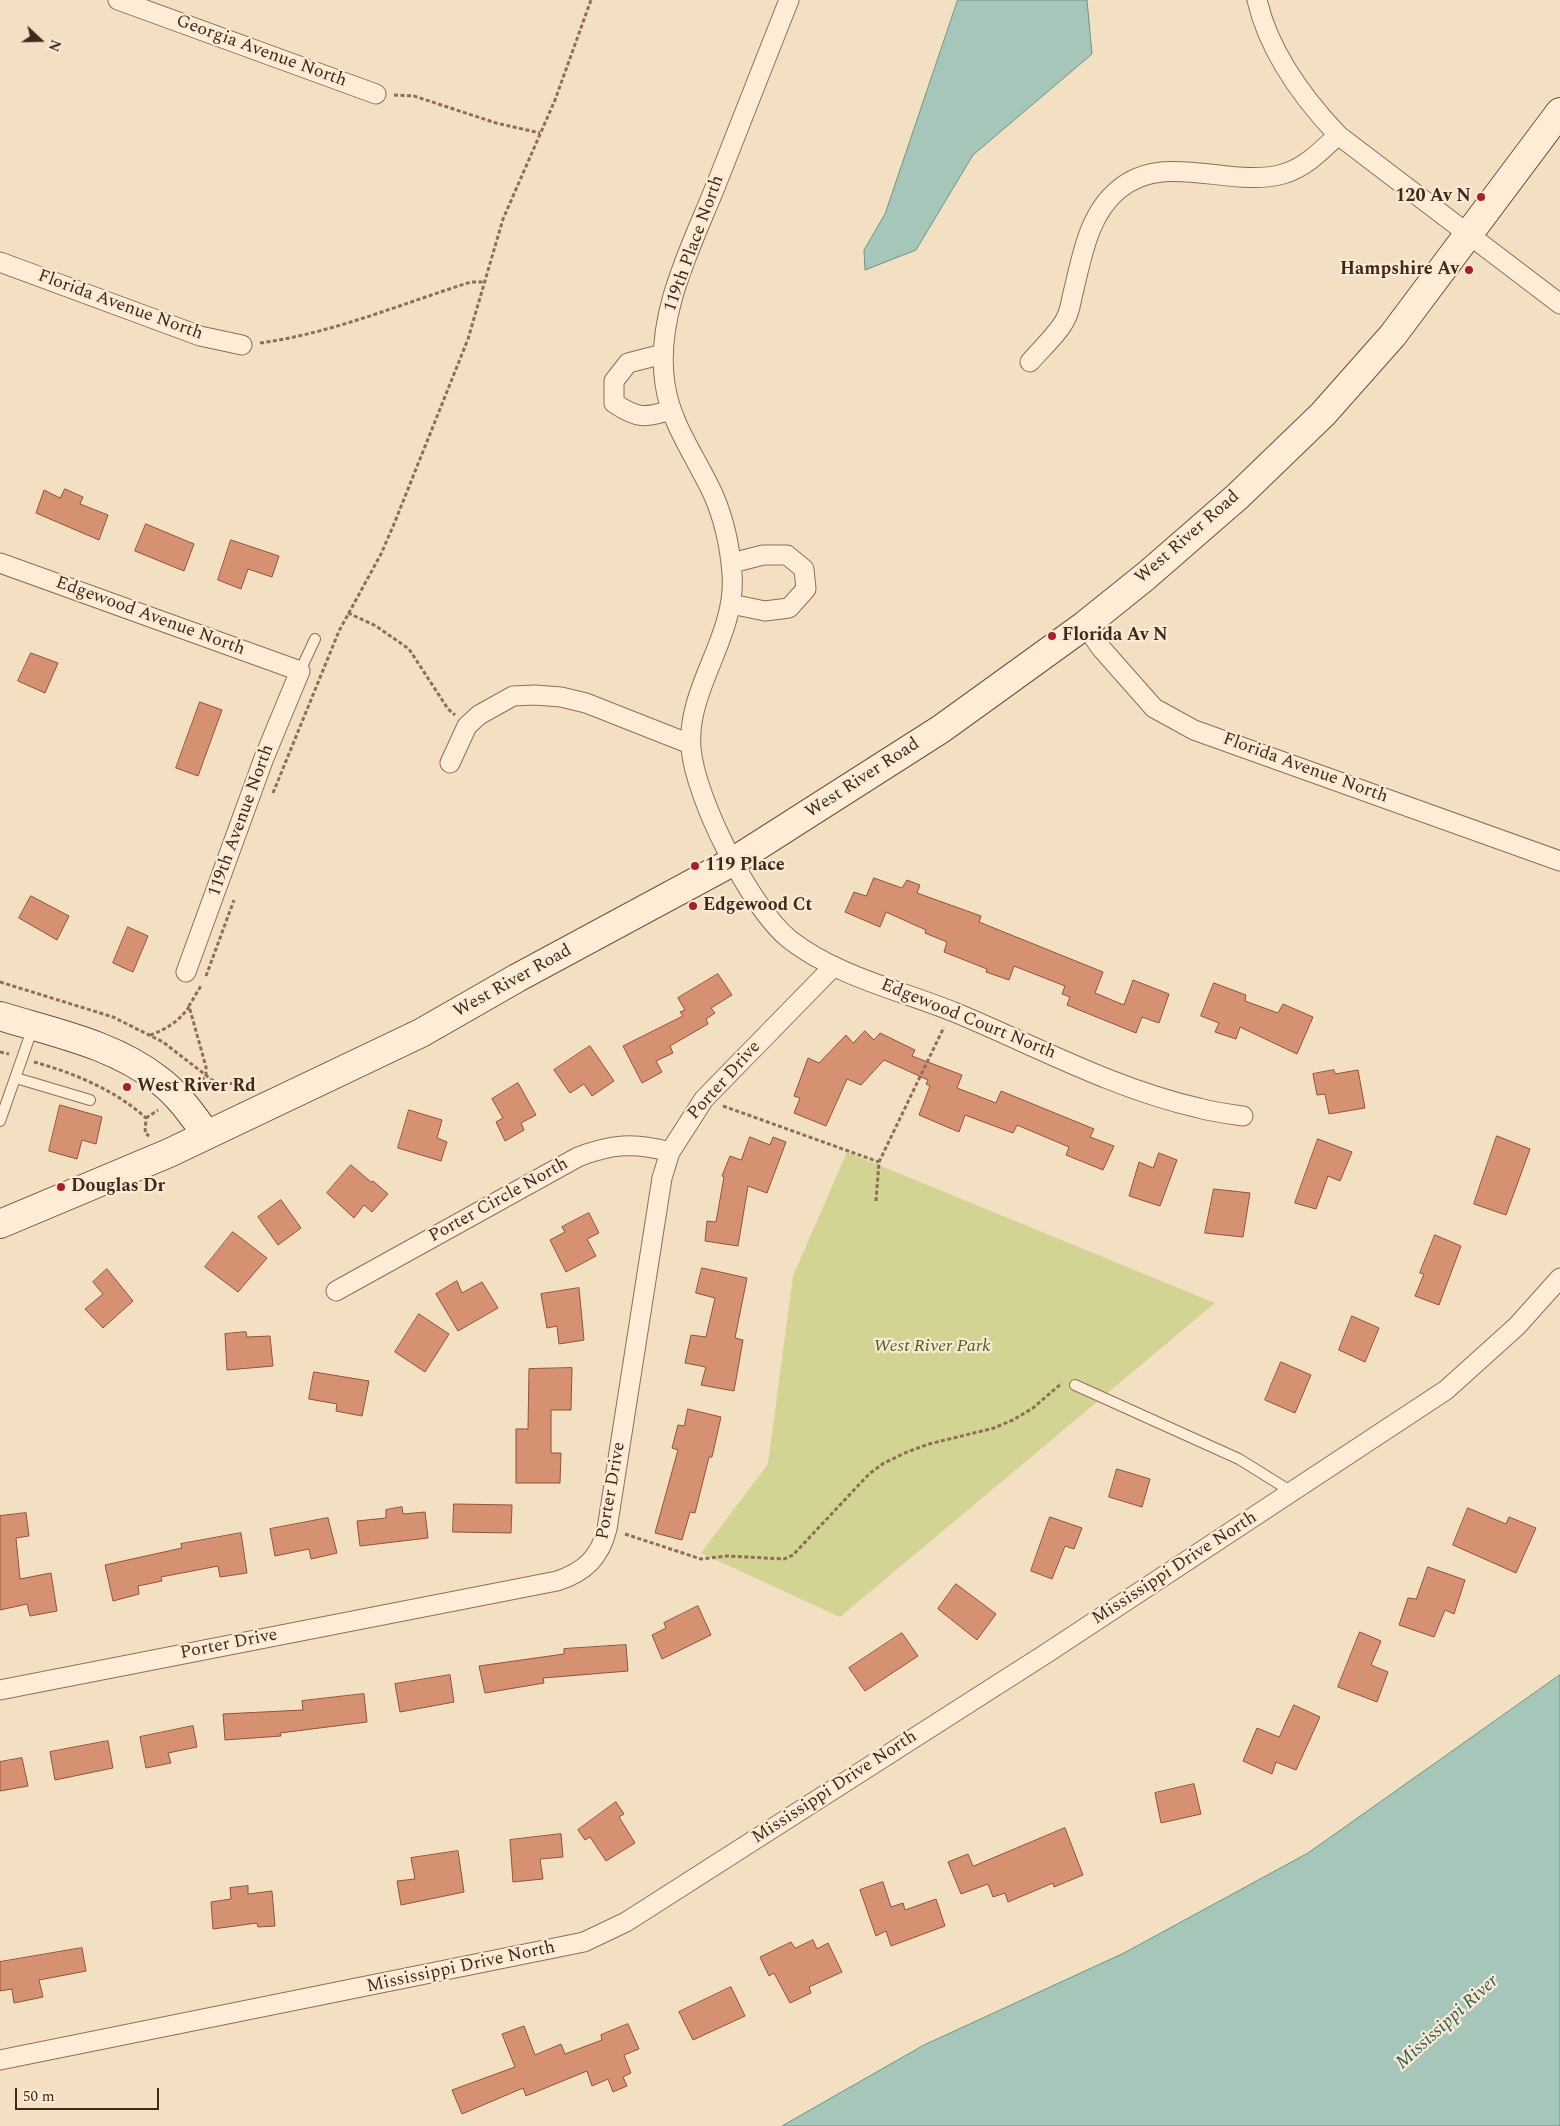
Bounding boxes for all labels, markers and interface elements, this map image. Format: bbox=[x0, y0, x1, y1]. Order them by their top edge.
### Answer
street label: Georgia Avenue North bbox=[173, 11, 349, 93]
north arrow bbox=[15, 15, 65, 65]
text: N bbox=[43, 36, 66, 55]
street label: 119th Place North bbox=[660, 173, 730, 315]
place label: 120 Av N bbox=[1395, 186, 1471, 208]
marker: 120 Av N bbox=[1475, 191, 1487, 203]
place label: Hampshire Av bbox=[1340, 259, 1459, 281]
marker: Hampshire Av bbox=[1463, 264, 1475, 276]
street label: Florida Avenue North bbox=[35, 266, 205, 346]
street label: West River Road bbox=[1131, 487, 1245, 589]
street label: Edgewood Avenue North bbox=[52, 573, 248, 661]
place label: Florida Av N bbox=[1062, 625, 1168, 647]
marker: Florida Av N bbox=[1046, 630, 1058, 642]
street label: Florida Avenue North bbox=[1220, 729, 1390, 809]
street label: West River Road bbox=[802, 734, 924, 824]
street label: 119th Avenue North bbox=[204, 742, 280, 900]
place label: 119 Place bbox=[705, 855, 785, 877]
marker: 119 Place bbox=[689, 860, 701, 872]
place label: Edgewood Ct bbox=[703, 895, 812, 917]
marker: Edgewood Ct bbox=[687, 900, 699, 912]
street label: West River Road bbox=[450, 941, 576, 1023]
street label: Edgewood Court North bbox=[877, 975, 1059, 1065]
street label: Porter Drive bbox=[684, 1037, 766, 1125]
place label: West River Rd bbox=[137, 1076, 256, 1098]
marker: West River Rd bbox=[121, 1081, 133, 1093]
street label: Porter Circle North bbox=[426, 1154, 572, 1248]
place label: Douglas Dr bbox=[71, 1176, 165, 1198]
marker: Douglas Dr bbox=[55, 1181, 67, 1193]
park label: West River Park bbox=[873, 1336, 991, 1358]
street label: Porter Drive bbox=[593, 1440, 631, 1542]
street label: Mississippi Drive North bbox=[1089, 1508, 1261, 1630]
street label: Porter Drive bbox=[178, 1625, 280, 1665]
street label: Mississippi Drive North bbox=[749, 1727, 921, 1849]
street label: Mississippi Drive North bbox=[365, 1937, 557, 1999]
water label: Mississippi River bbox=[1392, 1971, 1504, 2075]
scale bar bbox=[18, 2078, 161, 2110]
text: 50 m bbox=[23, 2085, 55, 2108]

